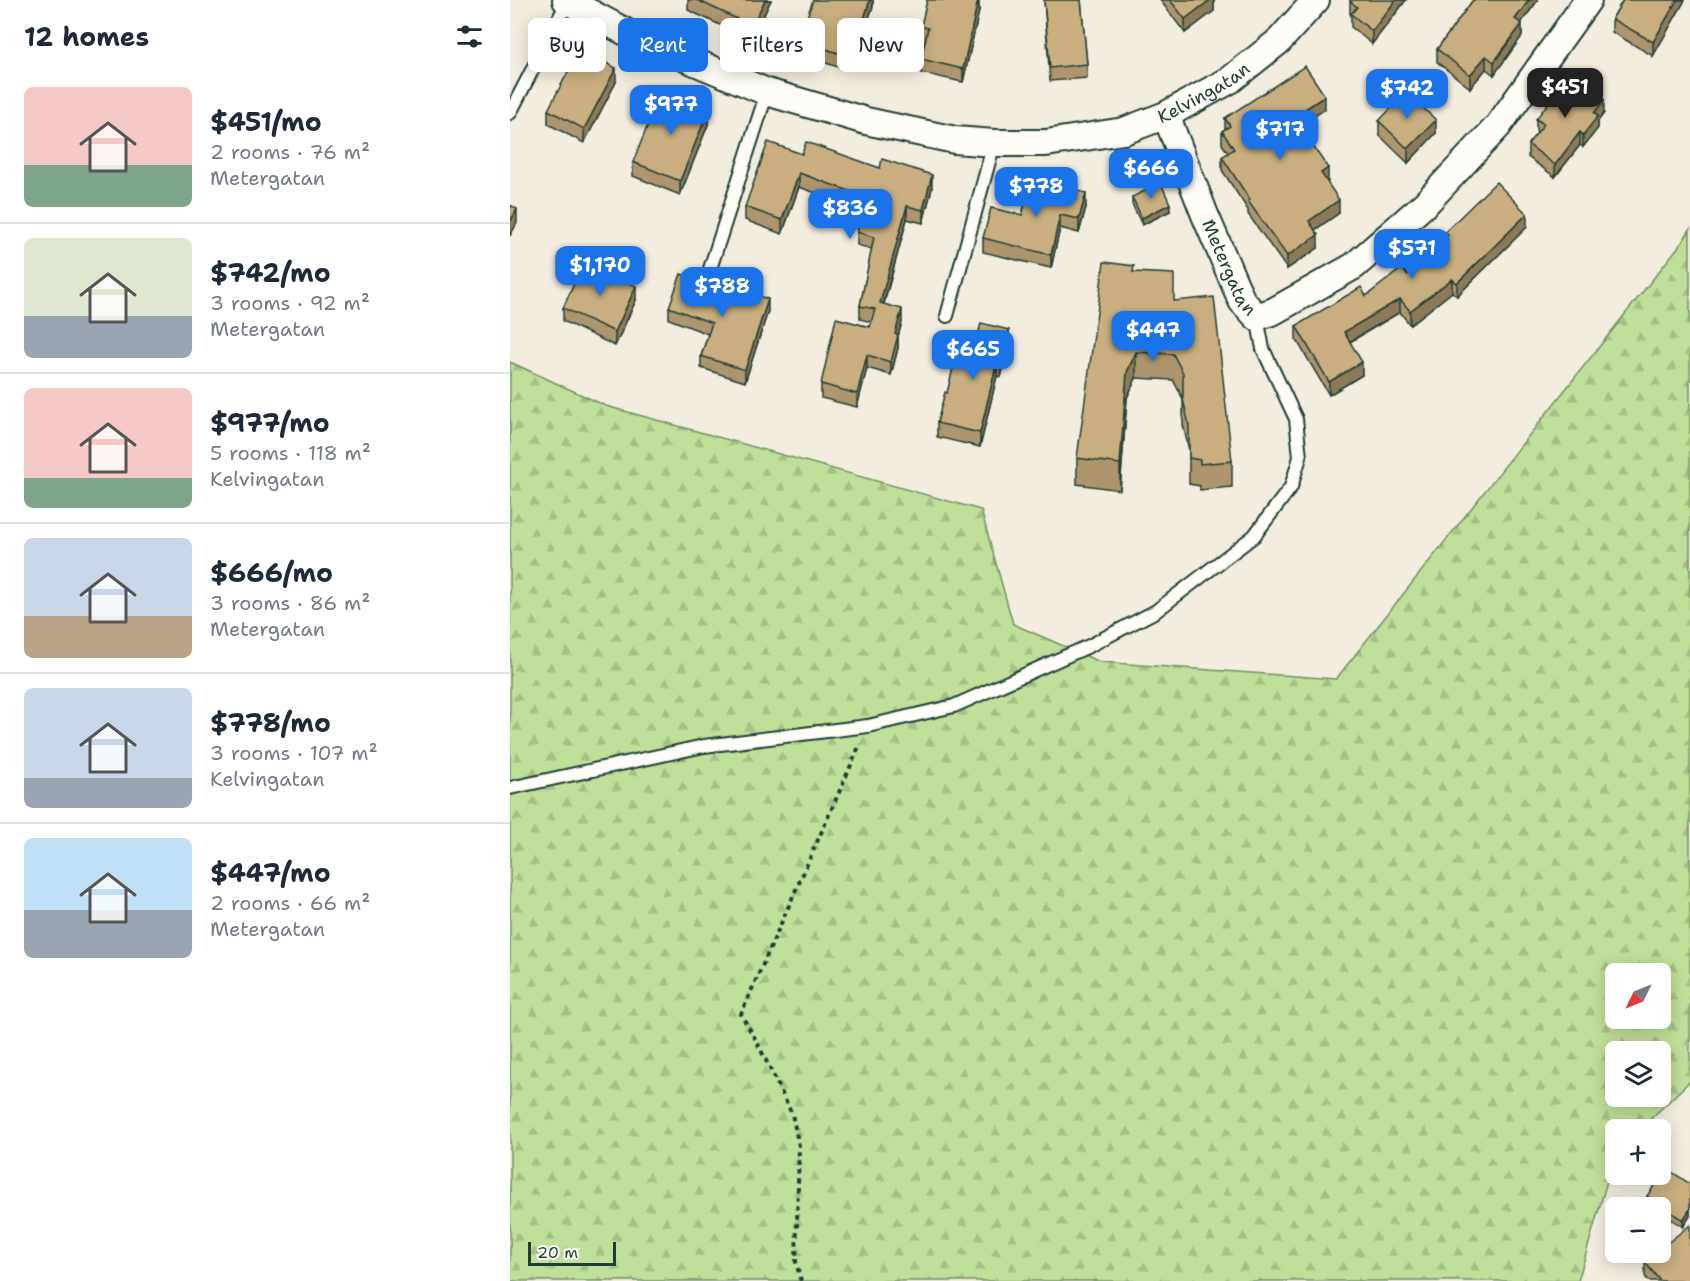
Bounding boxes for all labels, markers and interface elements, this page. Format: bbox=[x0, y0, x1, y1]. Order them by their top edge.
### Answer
chip: Buy bbox=[528, 18, 606, 72]
chip: Rent bbox=[618, 18, 708, 72]
chip: Filters bbox=[720, 18, 825, 72]
chip: New bbox=[837, 18, 924, 72]
text: 12 homes bbox=[24, 19, 149, 54]
icon: filters bbox=[453, 20, 486, 53]
street label: Kelvingatan bbox=[1154, 57, 1255, 129]
pin: $451 bbox=[1529, 68, 1601, 119]
pin: $742 bbox=[1371, 69, 1443, 120]
text: $451 bbox=[1541, 74, 1589, 100]
text: $742 bbox=[1380, 75, 1434, 101]
pin: $977 bbox=[635, 85, 707, 136]
text: $977 bbox=[644, 91, 698, 117]
text: $451/mo bbox=[210, 104, 322, 139]
pin: $717 bbox=[1244, 110, 1316, 161]
icon: home bbox=[72, 111, 144, 183]
text: $717 bbox=[1255, 116, 1305, 142]
text: 2 rooms · 76 m² bbox=[210, 139, 370, 165]
pin: $666 bbox=[1115, 149, 1187, 200]
text: $666 bbox=[1123, 155, 1179, 181]
text: Metergatan bbox=[210, 165, 325, 191]
pin: $778 bbox=[1000, 167, 1072, 218]
text: $778 bbox=[1009, 173, 1063, 199]
pin: $836 bbox=[814, 189, 886, 240]
text: $836 bbox=[822, 195, 878, 221]
street label: Metergatan bbox=[1196, 216, 1262, 321]
pin: $571 bbox=[1376, 229, 1448, 280]
text: $571 bbox=[1388, 235, 1436, 261]
pin: $1,170 bbox=[551, 246, 649, 297]
text: $1,170 bbox=[569, 252, 631, 278]
text: $742/mo bbox=[210, 255, 331, 290]
icon: home bbox=[72, 262, 144, 334]
pin: $788 bbox=[686, 267, 758, 318]
text: $788 bbox=[694, 273, 750, 299]
text: 3 rooms · 92 m² bbox=[210, 290, 370, 316]
pin: $447 bbox=[1117, 311, 1189, 362]
text: Metergatan bbox=[210, 316, 325, 342]
text: $447 bbox=[1126, 317, 1180, 343]
pin: $665 bbox=[937, 330, 1009, 381]
text: $665 bbox=[946, 336, 1000, 362]
text: $977/mo bbox=[210, 405, 330, 440]
icon: home bbox=[72, 412, 144, 484]
text: 5 rooms · 118 m² bbox=[210, 440, 371, 466]
text: Kelvingatan bbox=[210, 466, 324, 492]
text: $666/mo bbox=[210, 555, 333, 590]
icon: home bbox=[72, 562, 144, 634]
text: 3 rooms · 86 m² bbox=[210, 590, 370, 616]
text: Metergatan bbox=[210, 616, 325, 642]
text: $778/mo bbox=[210, 705, 331, 740]
icon: home bbox=[72, 712, 144, 784]
text: 3 rooms · 107 m² bbox=[210, 740, 378, 766]
text: Kelvingatan bbox=[210, 766, 324, 792]
text: $447/mo bbox=[210, 855, 331, 890]
icon: home bbox=[72, 862, 144, 934]
text: 2 rooms · 66 m² bbox=[210, 890, 371, 916]
text: Metergatan bbox=[210, 916, 325, 942]
north arrow bbox=[1605, 963, 1671, 1029]
map controls bbox=[1605, 963, 1671, 1263]
button: layers bbox=[1605, 1041, 1671, 1107]
button: + bbox=[1605, 1119, 1671, 1185]
button: − bbox=[1605, 1197, 1671, 1263]
scale bar bbox=[528, 1239, 616, 1266]
text: 20 m bbox=[537, 1242, 578, 1263]

